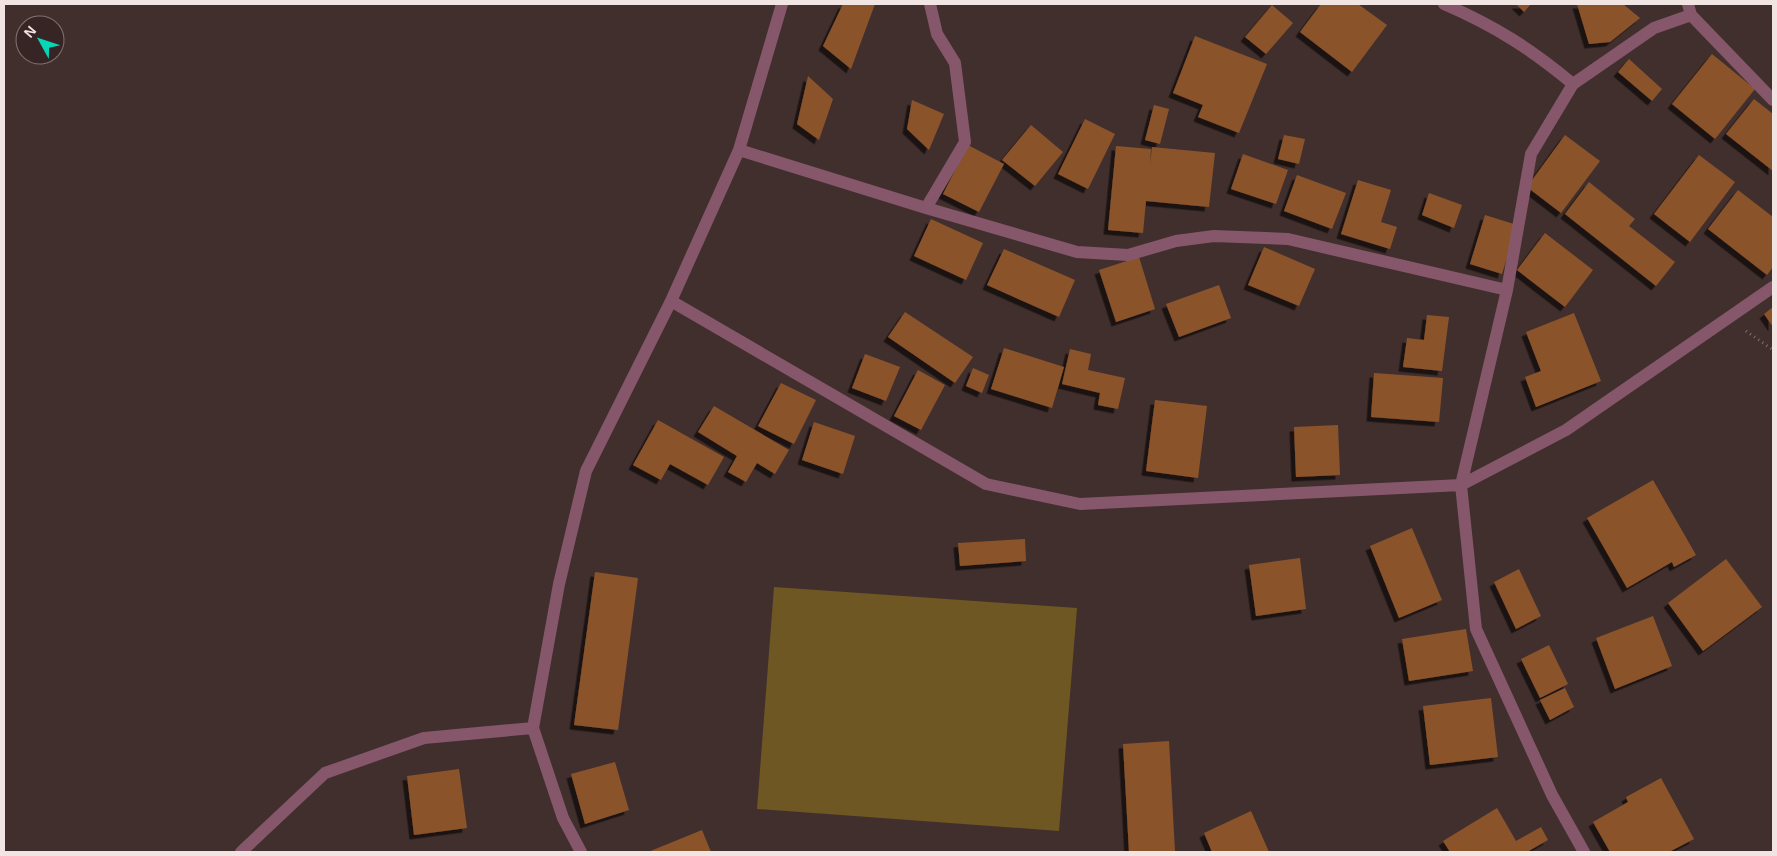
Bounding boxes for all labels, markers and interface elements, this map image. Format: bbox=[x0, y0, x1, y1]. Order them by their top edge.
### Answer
north arrow bbox=[15, 15, 65, 65]
text: N bbox=[21, 23, 39, 41]

